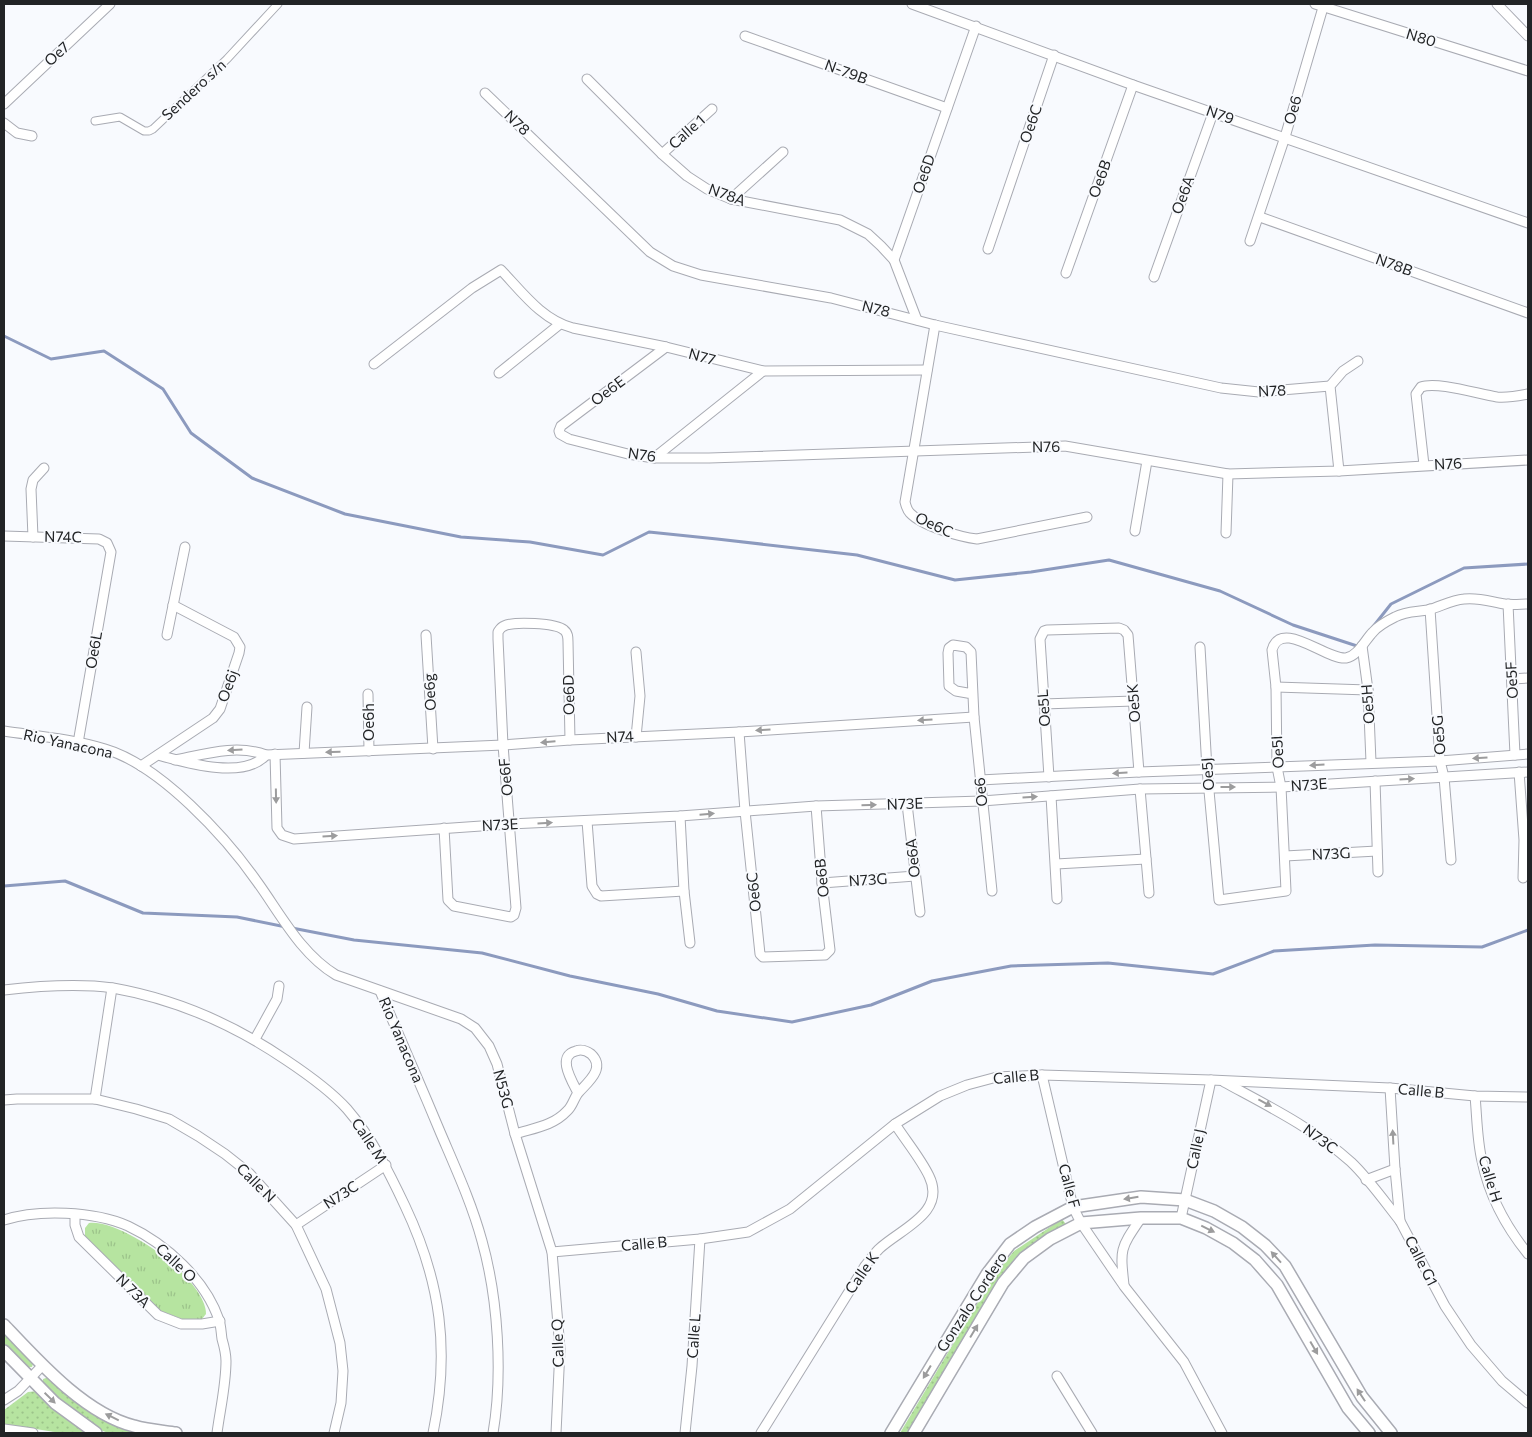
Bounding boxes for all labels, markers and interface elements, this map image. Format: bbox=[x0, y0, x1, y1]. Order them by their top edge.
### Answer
street label: N80 bbox=[1404, 24, 1438, 50]
street label: Oe7 bbox=[40, 37, 73, 69]
street label: Sendero s/n bbox=[158, 55, 229, 123]
street label: N-79B bbox=[822, 55, 871, 87]
street label: Oe6 bbox=[1279, 93, 1305, 126]
street label: N79 bbox=[1204, 101, 1237, 127]
street label: Oe6C bbox=[1015, 102, 1045, 145]
street label: N78 bbox=[501, 106, 534, 139]
street label: Calle 1 bbox=[664, 110, 708, 152]
street label: Oe6D bbox=[908, 152, 938, 196]
street label: Oe6B bbox=[1084, 157, 1114, 200]
street label: Oe6A bbox=[1167, 173, 1197, 216]
street label: N78A bbox=[706, 179, 748, 209]
street label: N78B bbox=[1373, 249, 1416, 279]
street label: N78 bbox=[860, 296, 892, 320]
street label: N77 bbox=[687, 344, 718, 368]
street label: Oe6E bbox=[587, 371, 628, 409]
street label: N78 bbox=[1257, 380, 1287, 400]
street label: N76 bbox=[1032, 437, 1060, 455]
street label: N76 bbox=[627, 443, 657, 465]
street label: N76 bbox=[1433, 453, 1463, 473]
street label: Oe6C bbox=[913, 508, 956, 541]
street label: N74C bbox=[44, 527, 82, 545]
street label: Oe6L bbox=[81, 629, 105, 670]
street label: Oe5F bbox=[1501, 661, 1521, 699]
street label: Oe6j bbox=[213, 667, 241, 704]
street label: Oe6g bbox=[419, 673, 439, 711]
street label: Oe6D bbox=[559, 675, 577, 715]
street label: Oe5K bbox=[1123, 683, 1143, 723]
street label: Oe5H bbox=[1357, 683, 1377, 725]
street label: Oe5L bbox=[1033, 688, 1053, 727]
street label: Oe6h bbox=[359, 703, 377, 741]
street label: Oe5G bbox=[1428, 715, 1448, 756]
one-way arrow bbox=[917, 716, 933, 724]
street label: Rio Yanacona bbox=[22, 725, 115, 761]
street label: N74 bbox=[606, 726, 634, 746]
one-way arrow bbox=[754, 727, 770, 735]
street label: Oe5I bbox=[1267, 735, 1287, 769]
one-way arrow bbox=[540, 738, 556, 746]
one-way arrow bbox=[227, 747, 243, 755]
one-way arrow bbox=[325, 748, 341, 756]
one-way arrow bbox=[1471, 754, 1487, 762]
street label: Oe6F bbox=[494, 757, 516, 797]
street label: Oe5J bbox=[1197, 757, 1217, 791]
one-way arrow bbox=[1309, 761, 1325, 769]
one-way arrow bbox=[1112, 769, 1128, 777]
street label: N73E bbox=[1290, 774, 1328, 794]
one-way arrow bbox=[1400, 774, 1416, 782]
street label: Oe6 bbox=[970, 777, 990, 808]
one-way arrow bbox=[1220, 783, 1236, 791]
one-way arrow bbox=[272, 788, 280, 804]
street label: N73E bbox=[886, 793, 924, 813]
one-way arrow bbox=[1023, 793, 1039, 801]
one-way arrow bbox=[861, 801, 877, 809]
one-way arrow bbox=[699, 810, 715, 818]
street label: N73E bbox=[481, 814, 519, 834]
one-way arrow bbox=[537, 818, 553, 826]
one-way arrow bbox=[322, 832, 338, 840]
street label: Oe6A bbox=[901, 838, 923, 879]
street label: N73G bbox=[1311, 843, 1351, 863]
street label: Oe6B bbox=[810, 857, 832, 898]
street label: N73G bbox=[848, 869, 888, 889]
street label: Oe6C bbox=[742, 871, 764, 913]
street label: Rio Yanacona bbox=[376, 994, 428, 1085]
street label: Calle B bbox=[992, 1065, 1040, 1087]
street label: N53G bbox=[490, 1067, 518, 1110]
street label: Calle B bbox=[1397, 1079, 1445, 1101]
one-way arrow bbox=[1258, 1099, 1271, 1108]
street label: Calle M bbox=[348, 1114, 392, 1167]
street label: N73C bbox=[1300, 1120, 1341, 1157]
street label: Calle J bbox=[1182, 1127, 1208, 1171]
one-way arrow bbox=[1388, 1129, 1396, 1145]
street label: Calle H bbox=[1475, 1153, 1507, 1204]
street label: Calle N bbox=[233, 1159, 280, 1206]
street label: Calle F bbox=[1055, 1162, 1085, 1210]
street label: N73C bbox=[320, 1176, 361, 1212]
one-way arrow bbox=[1123, 1194, 1139, 1202]
one-way arrow bbox=[1201, 1226, 1215, 1234]
street label: Calle B bbox=[620, 1232, 668, 1254]
street label: Calle G1 bbox=[1402, 1232, 1442, 1289]
street label: Calle O bbox=[153, 1239, 201, 1285]
street label: Calle K bbox=[840, 1248, 882, 1297]
street label: Gonzalo Cordero bbox=[932, 1248, 1010, 1355]
one-way arrow bbox=[1270, 1251, 1282, 1263]
street label: N 73A bbox=[113, 1270, 154, 1311]
street label: Calle L bbox=[682, 1312, 704, 1359]
street label: Calle Q bbox=[547, 1318, 567, 1368]
one-way arrow bbox=[970, 1325, 979, 1338]
one-way arrow bbox=[1309, 1341, 1318, 1354]
one-way arrow bbox=[923, 1366, 932, 1379]
one-way arrow bbox=[1357, 1388, 1366, 1402]
one-way arrow bbox=[44, 1392, 56, 1404]
one-way arrow bbox=[105, 1413, 119, 1421]

